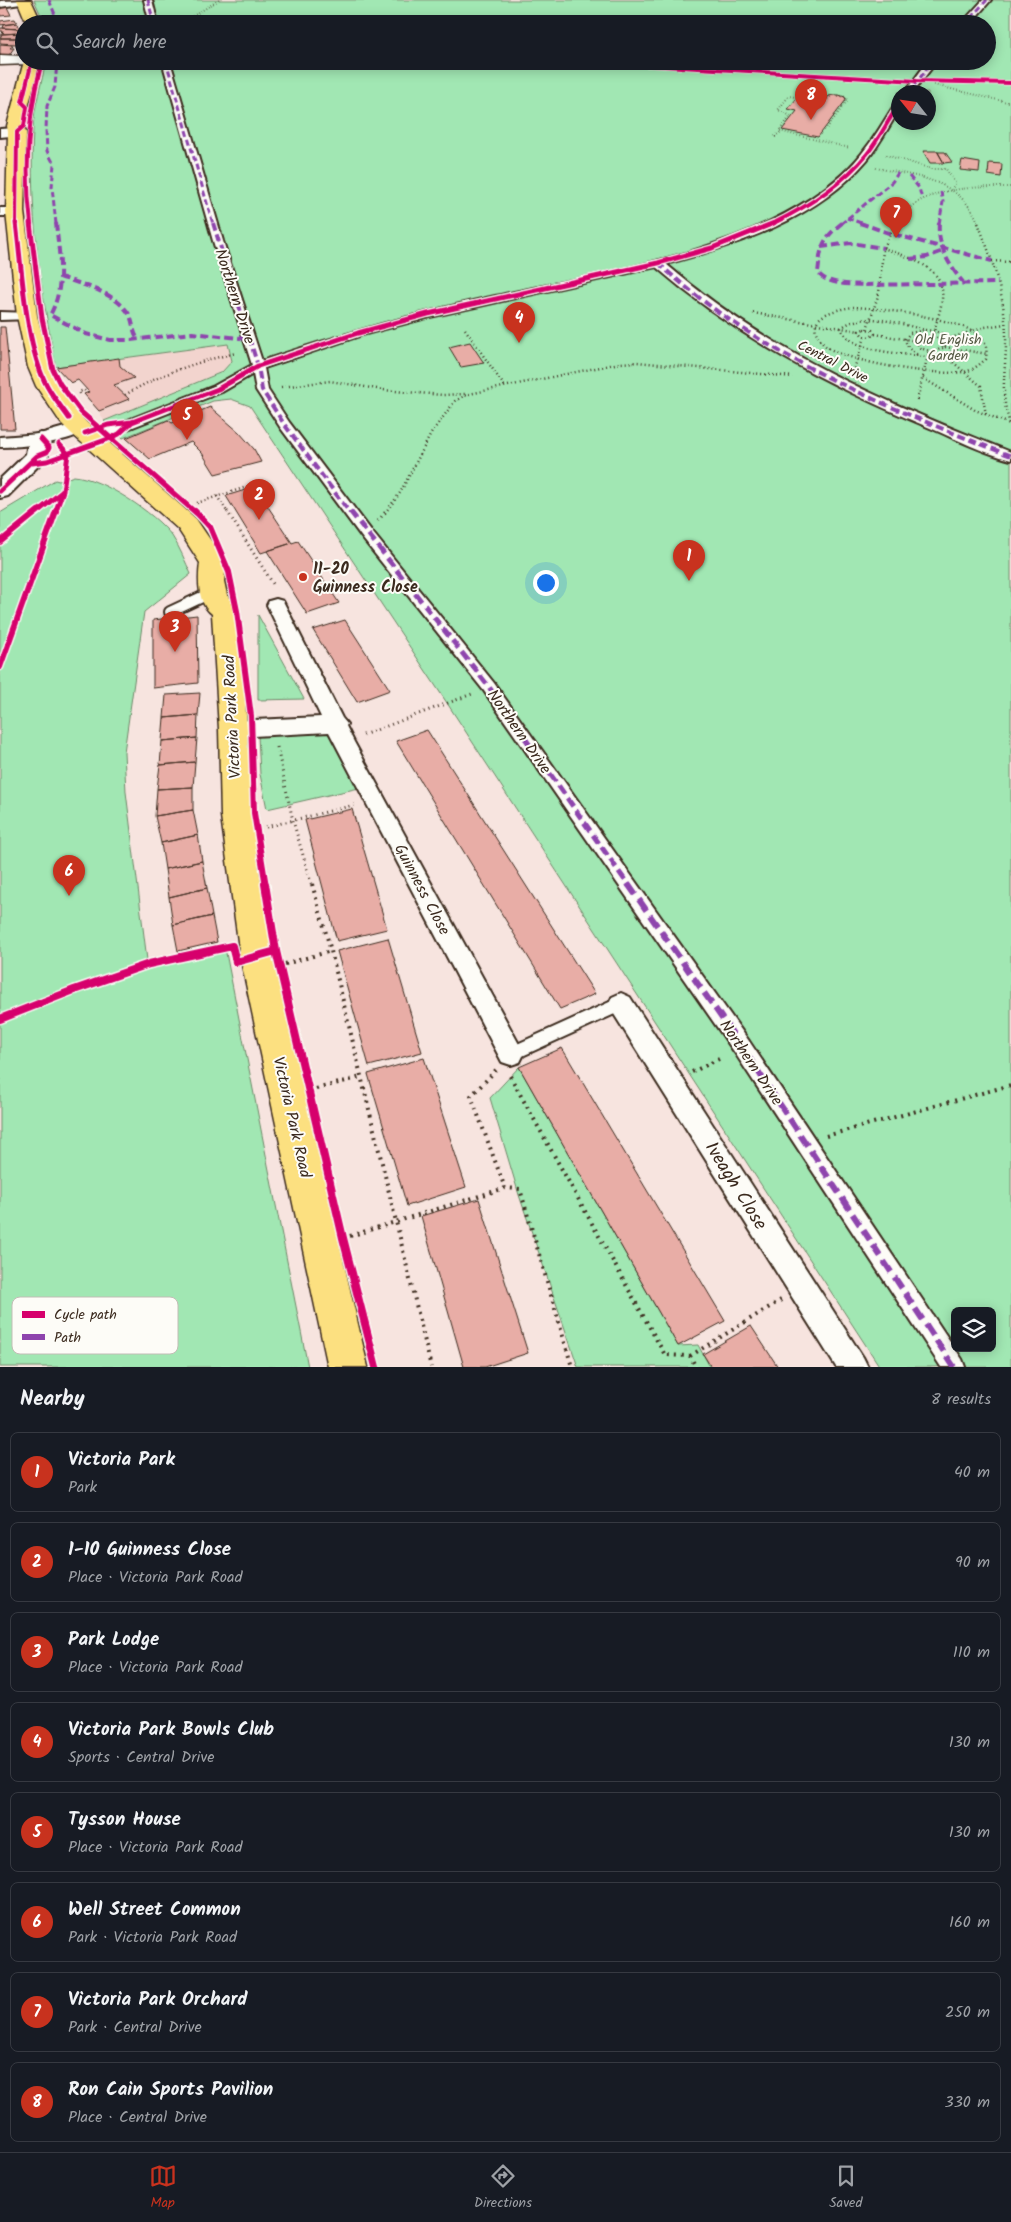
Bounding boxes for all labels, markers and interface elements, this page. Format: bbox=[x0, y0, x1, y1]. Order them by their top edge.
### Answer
search box bbox=[15, 15, 996, 70]
text: Search here bbox=[73, 28, 167, 58]
icon: search bbox=[33, 29, 61, 57]
pin: 8 bbox=[795, 79, 827, 120]
north arrow bbox=[891, 85, 936, 130]
pin: 7 bbox=[880, 197, 912, 238]
street label: Northern Drive bbox=[207, 246, 262, 347]
pin: 4 bbox=[503, 302, 535, 343]
park label: Old English Garden bbox=[914, 329, 982, 367]
street label: Central Drive bbox=[793, 335, 872, 389]
pin: 5 bbox=[171, 399, 203, 440]
pin: 2 bbox=[243, 479, 275, 520]
pin: 1 bbox=[673, 540, 705, 581]
place label: 11-20 Guinness Close bbox=[313, 557, 418, 600]
your location bbox=[533, 570, 559, 596]
marker: 11-20 Guinness Close bbox=[297, 571, 309, 583]
pin: 3 bbox=[159, 611, 191, 652]
street label: Victoria Park Road bbox=[217, 654, 248, 779]
street label: Northern Drive bbox=[480, 684, 557, 780]
street label: Guinness Close bbox=[387, 840, 456, 940]
pin: 6 bbox=[53, 855, 85, 896]
street label: Northern Drive bbox=[713, 1015, 789, 1111]
street label: Victoria Park Road bbox=[265, 1054, 318, 1181]
street label: Iveagh Close bbox=[696, 1136, 775, 1237]
legend bbox=[12, 1297, 178, 1354]
text: Cycle path bbox=[54, 1304, 117, 1326]
map controls bbox=[951, 1307, 996, 1352]
button: layers bbox=[951, 1307, 996, 1352]
text: Path bbox=[54, 1327, 81, 1349]
text: Nearby bbox=[20, 1383, 85, 1416]
text: 8 results bbox=[931, 1387, 991, 1412]
text: Victoria Park bbox=[68, 1445, 175, 1475]
text: 1 bbox=[35, 1460, 39, 1485]
text: 40 m bbox=[954, 1460, 990, 1485]
text: Park bbox=[68, 1475, 97, 1500]
text: 1-10 Guinness Close bbox=[68, 1535, 231, 1565]
text: 2 bbox=[32, 1550, 42, 1575]
text: 90 m bbox=[955, 1550, 990, 1575]
text: Place · Victoria Park Road bbox=[68, 1565, 242, 1590]
text: Park Lodge bbox=[68, 1625, 159, 1655]
text: 3 bbox=[33, 1640, 41, 1665]
text: 110 m bbox=[953, 1640, 990, 1665]
text: Place · Victoria Park Road bbox=[68, 1655, 242, 1680]
text: Victoria Park Bowls Club bbox=[68, 1715, 274, 1745]
text: 4 bbox=[33, 1730, 41, 1755]
text: 130 m bbox=[949, 1730, 990, 1755]
text: Sports · Central Drive bbox=[68, 1745, 214, 1770]
text: Tysson House bbox=[68, 1805, 181, 1835]
text: 5 bbox=[33, 1820, 41, 1845]
text: 130 m bbox=[949, 1820, 990, 1845]
text: Place · Victoria Park Road bbox=[68, 1835, 242, 1860]
text: Well Street Common bbox=[68, 1895, 241, 1925]
text: 6 bbox=[33, 1910, 41, 1935]
text: 160 m bbox=[949, 1910, 990, 1935]
text: Park · Victoria Park Road bbox=[68, 1925, 237, 1950]
text: Victoria Park Orchard bbox=[68, 1985, 248, 2015]
text: 7 bbox=[33, 2000, 41, 2025]
text: 250 m bbox=[945, 2000, 990, 2025]
text: Park · Central Drive bbox=[68, 2015, 202, 2040]
text: Ron Cain Sports Pavilion bbox=[68, 2075, 273, 2105]
text: 8 bbox=[32, 2090, 42, 2115]
text: 330 m bbox=[945, 2090, 990, 2115]
text: Place · Central Drive bbox=[68, 2105, 207, 2130]
tab: Map bbox=[149, 2162, 177, 2214]
tab: Directions bbox=[474, 2162, 532, 2214]
tab: Saved bbox=[829, 2162, 862, 2214]

